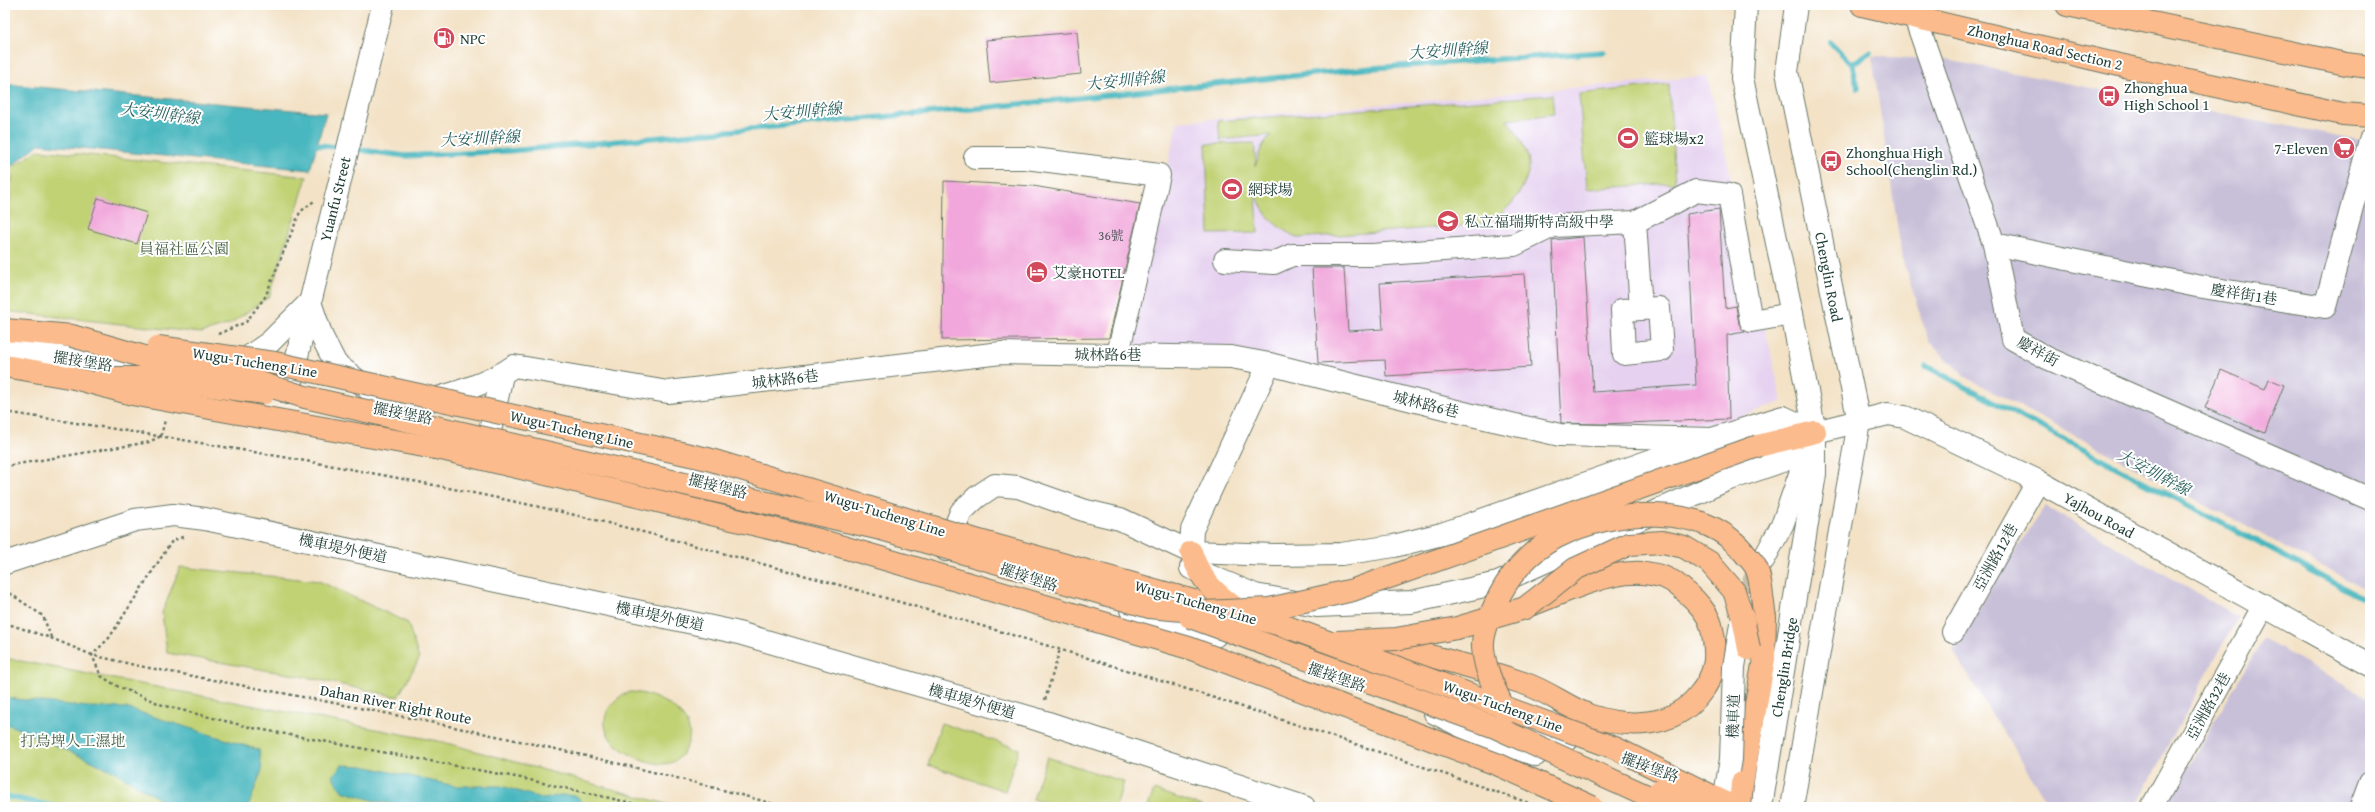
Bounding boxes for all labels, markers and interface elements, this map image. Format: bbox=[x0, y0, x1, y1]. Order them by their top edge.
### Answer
street label: Zhonghua Road Section 2 bbox=[1965, 19, 2125, 75]
fuel station icon: NPC bbox=[431, 25, 457, 51]
place label: NPC bbox=[460, 28, 486, 49]
water label: 大安圳幹線 bbox=[1407, 35, 1491, 65]
water label: 大安圳幹線 bbox=[1084, 64, 1168, 96]
place label: Zhonghua High School 1 bbox=[2124, 77, 2210, 115]
bus stop icon: Zhonghua High School 1 bbox=[2096, 83, 2122, 109]
water label: 大安圳幹線 bbox=[761, 95, 845, 126]
water label: 大安圳幹線 bbox=[119, 96, 203, 130]
water label: 大安圳幹線 bbox=[439, 124, 523, 152]
sports icon: 籃球場x2 bbox=[1615, 125, 1641, 151]
place label: 籃球場x2 bbox=[1644, 128, 1704, 149]
supermarket icon: 7-Eleven bbox=[2331, 135, 2357, 161]
place label: 7-Eleven bbox=[2274, 138, 2329, 159]
place label: Zhonghua High School(Chenglin Rd.) bbox=[1846, 142, 1977, 180]
bus stop icon: Zhonghua High School(Chenglin Rd.) bbox=[1818, 148, 1844, 174]
street label: Yuanfu Street bbox=[314, 154, 356, 244]
sports icon: 網球場 bbox=[1219, 176, 1245, 202]
place label: 網球場 bbox=[1248, 179, 1293, 200]
school or university icon: 私立福瑞斯特高級中學 bbox=[1435, 208, 1461, 234]
place label: 私立福瑞斯特高級中學 bbox=[1464, 211, 1614, 232]
house number: 36號 bbox=[1098, 226, 1124, 245]
street label: Chenglin Road bbox=[1810, 230, 1848, 324]
park label: 員福社區公園 bbox=[139, 238, 229, 259]
hotel icon: 艾豪HOTEL bbox=[1024, 259, 1050, 285]
place label: 艾豪HOTEL bbox=[1052, 262, 1125, 283]
street label: 慶祥街1巷 bbox=[2209, 278, 2279, 310]
street label: 慶祥街 bbox=[2013, 331, 2063, 371]
street label: Wugu-Tucheng Line bbox=[191, 342, 319, 382]
street label: 城林路6巷 bbox=[1074, 344, 1142, 365]
street label: 擺接堡路 bbox=[52, 346, 114, 376]
street label: 城林路6巷 bbox=[750, 364, 820, 394]
street label: 城林路6巷 bbox=[1391, 386, 1461, 422]
street label: 擺接堡路 bbox=[372, 397, 434, 429]
street label: Wugu-Tucheng Line bbox=[508, 405, 636, 453]
water label: 大安圳幹線 bbox=[2113, 443, 2197, 502]
street label: 擺接堡路 bbox=[686, 469, 750, 503]
street label: Wugu-Tucheng Line bbox=[822, 485, 948, 541]
street label: Yajhou Road bbox=[2060, 487, 2138, 543]
street label: 亞洲路12巷 bbox=[1968, 519, 2022, 595]
street label: 機車堤外便道 bbox=[297, 528, 389, 568]
street label: 擺接堡路 bbox=[997, 558, 1061, 596]
street label: Wugu-Tucheng Line bbox=[1132, 575, 1260, 629]
street label: 機車堤外便道 bbox=[614, 596, 706, 636]
street label: Chenglin Bridge bbox=[1766, 615, 1802, 719]
street label: 擺接堡路 bbox=[1305, 657, 1369, 697]
street label: 亞洲路32巷 bbox=[2181, 668, 2235, 744]
street label: Wugu-Tucheng Line bbox=[1440, 675, 1566, 737]
street label: Dahan River Right Route bbox=[318, 679, 474, 729]
street label: 機車堤外便道 bbox=[926, 679, 1018, 723]
street label: 機車道 bbox=[1722, 693, 1744, 739]
park label: 打鳥埤人工濕地 bbox=[20, 730, 126, 751]
street label: 擺接堡路 bbox=[1618, 747, 1682, 787]

